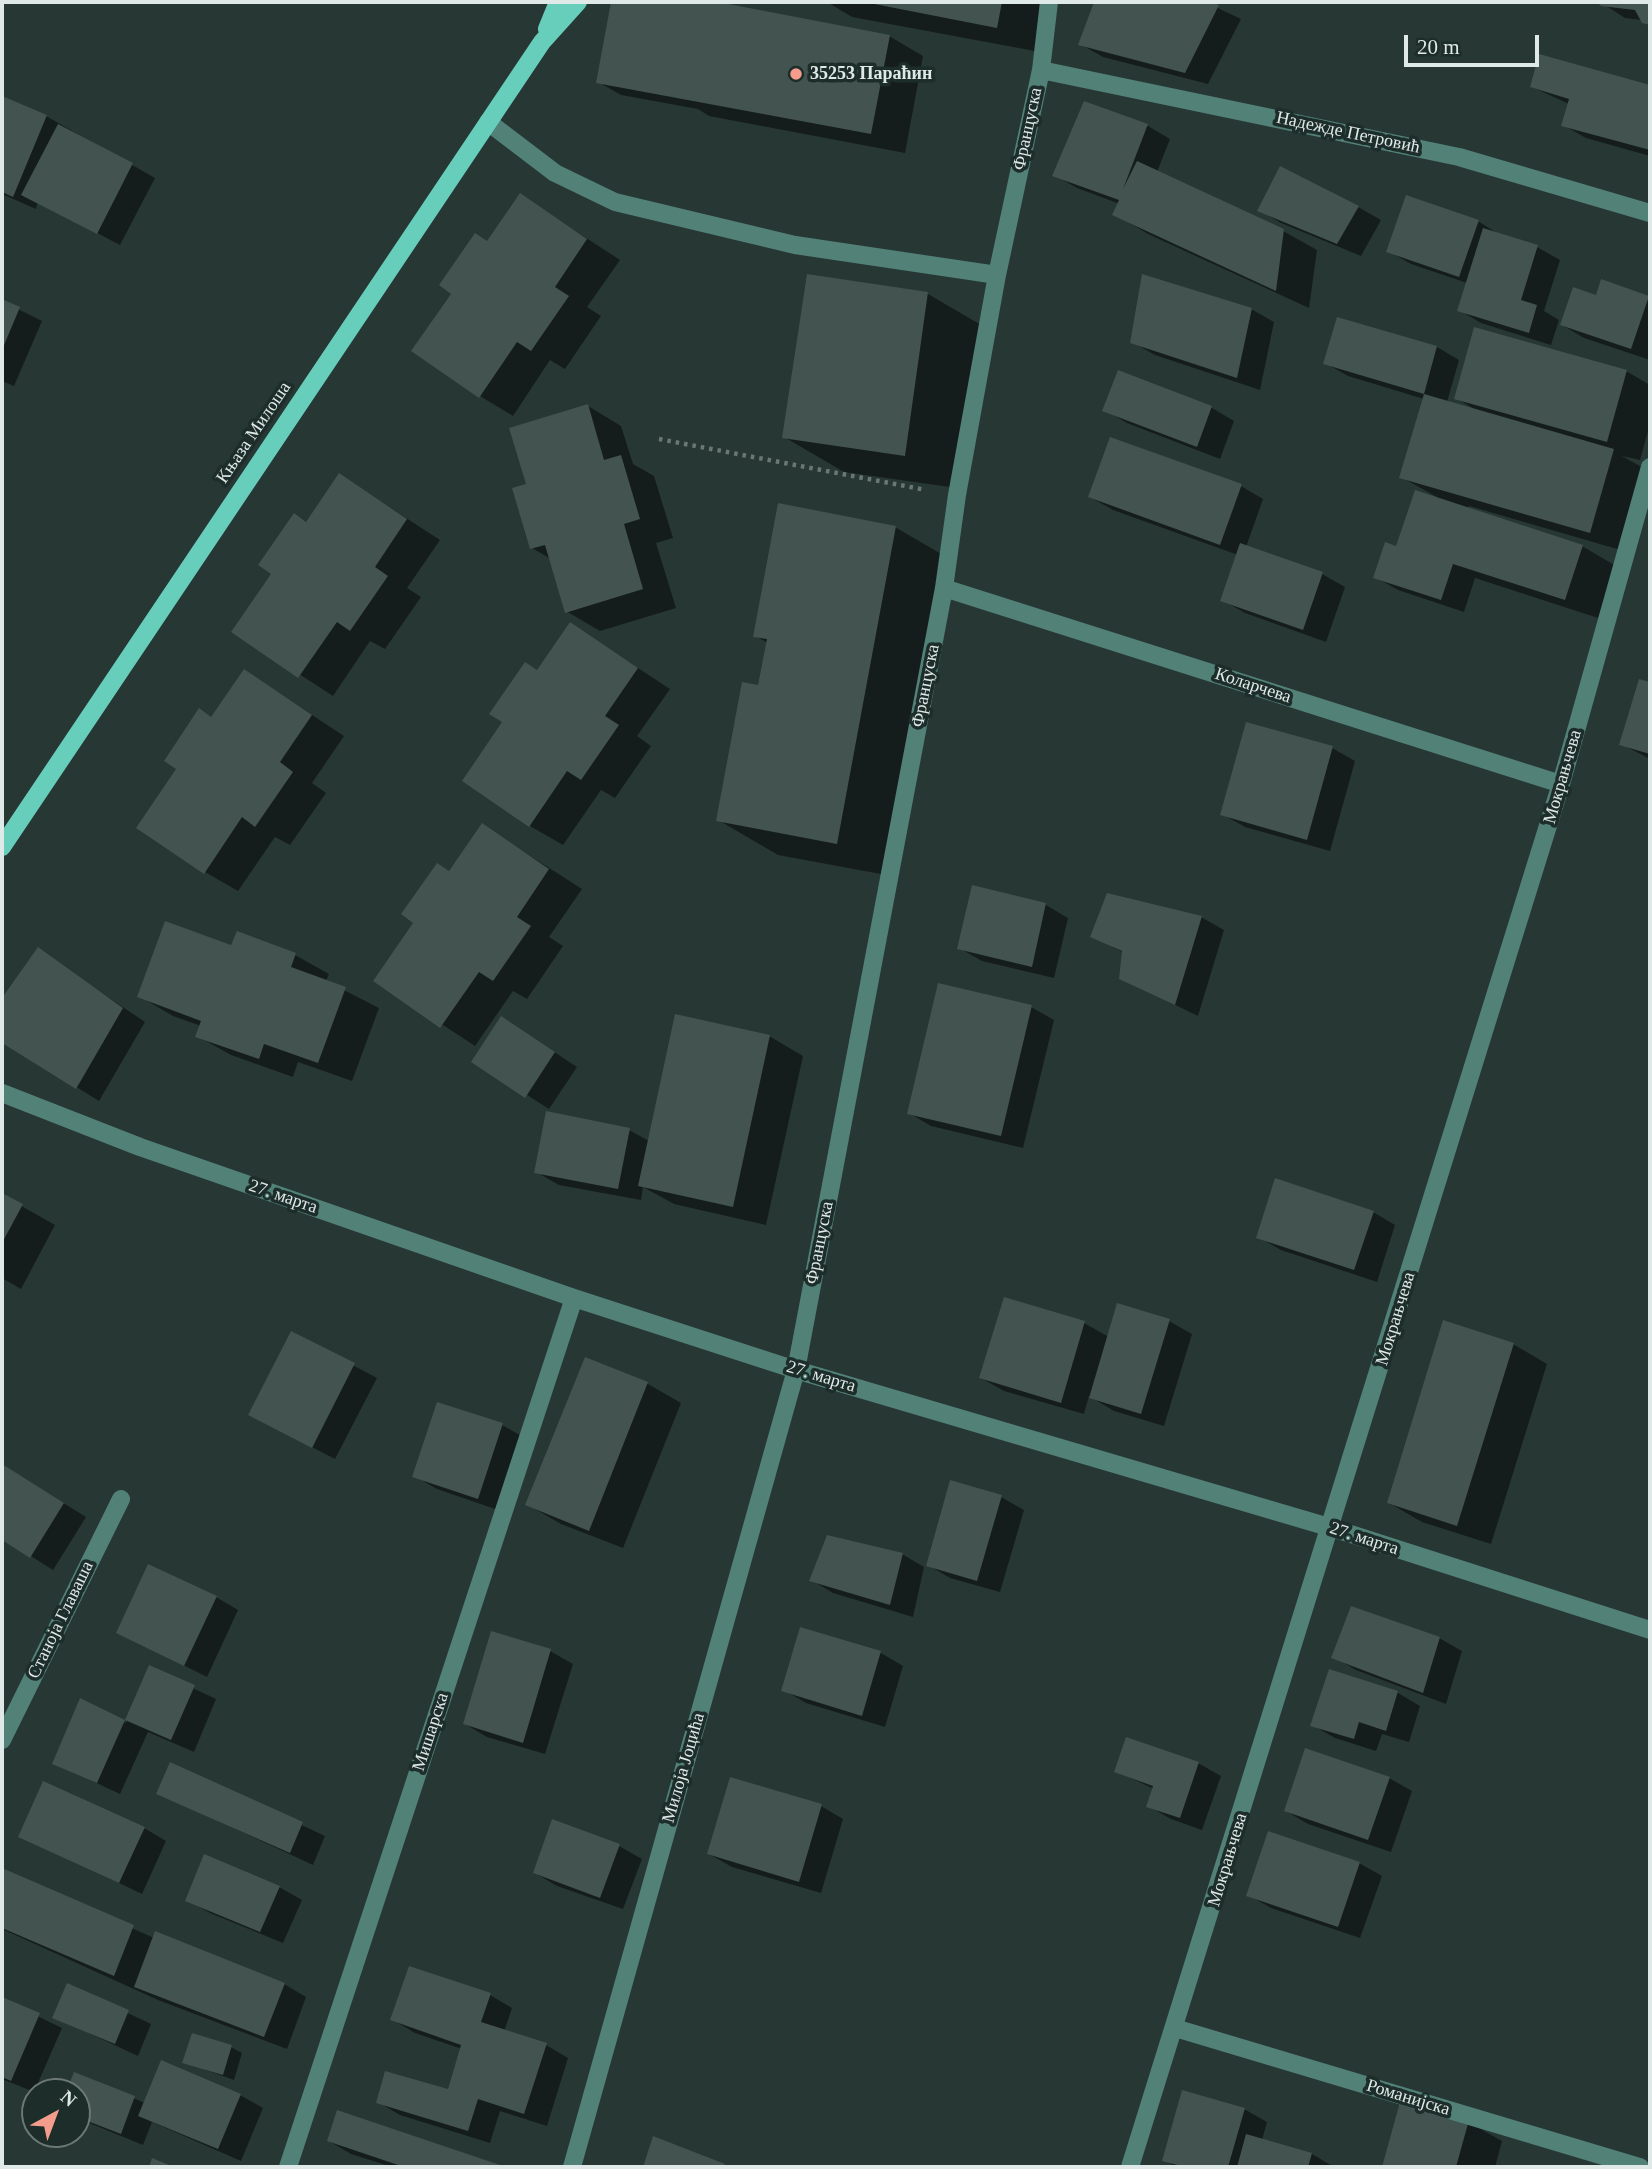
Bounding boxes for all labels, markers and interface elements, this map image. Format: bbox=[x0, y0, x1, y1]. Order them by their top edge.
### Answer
scale bar bbox=[1407, 21, 1542, 65]
text: 20 m bbox=[1417, 35, 1460, 59]
place label: 35253 Параћин bbox=[810, 63, 932, 85]
marker: 35253 Параћин bbox=[788, 66, 804, 82]
street label: Француска bbox=[1009, 86, 1047, 172]
street label: Надежде Петровић bbox=[1274, 107, 1422, 159]
street label: Књаза Милоша bbox=[212, 378, 296, 488]
street label: Француска bbox=[907, 643, 945, 729]
street label: Коларчева bbox=[1212, 664, 1294, 708]
street label: Мокрањчева bbox=[1539, 728, 1587, 826]
street label: 27. марта bbox=[246, 1175, 320, 1219]
street label: Француска bbox=[801, 1200, 839, 1286]
street label: Мокрањчева bbox=[1372, 1270, 1420, 1368]
street label: 27. марта bbox=[784, 1356, 858, 1398]
street label: 27. марта bbox=[1327, 1518, 1401, 1560]
street label: Станоја Главаша bbox=[23, 1558, 99, 1682]
street label: Мишарска bbox=[408, 1690, 454, 1774]
street label: Милоја Јоцића bbox=[658, 1711, 710, 1825]
street label: Мокрањчева bbox=[1204, 1811, 1252, 1909]
street label: Романијска bbox=[1364, 2075, 1452, 2121]
north arrow bbox=[21, 2078, 91, 2148]
text: N bbox=[57, 2086, 81, 2111]

